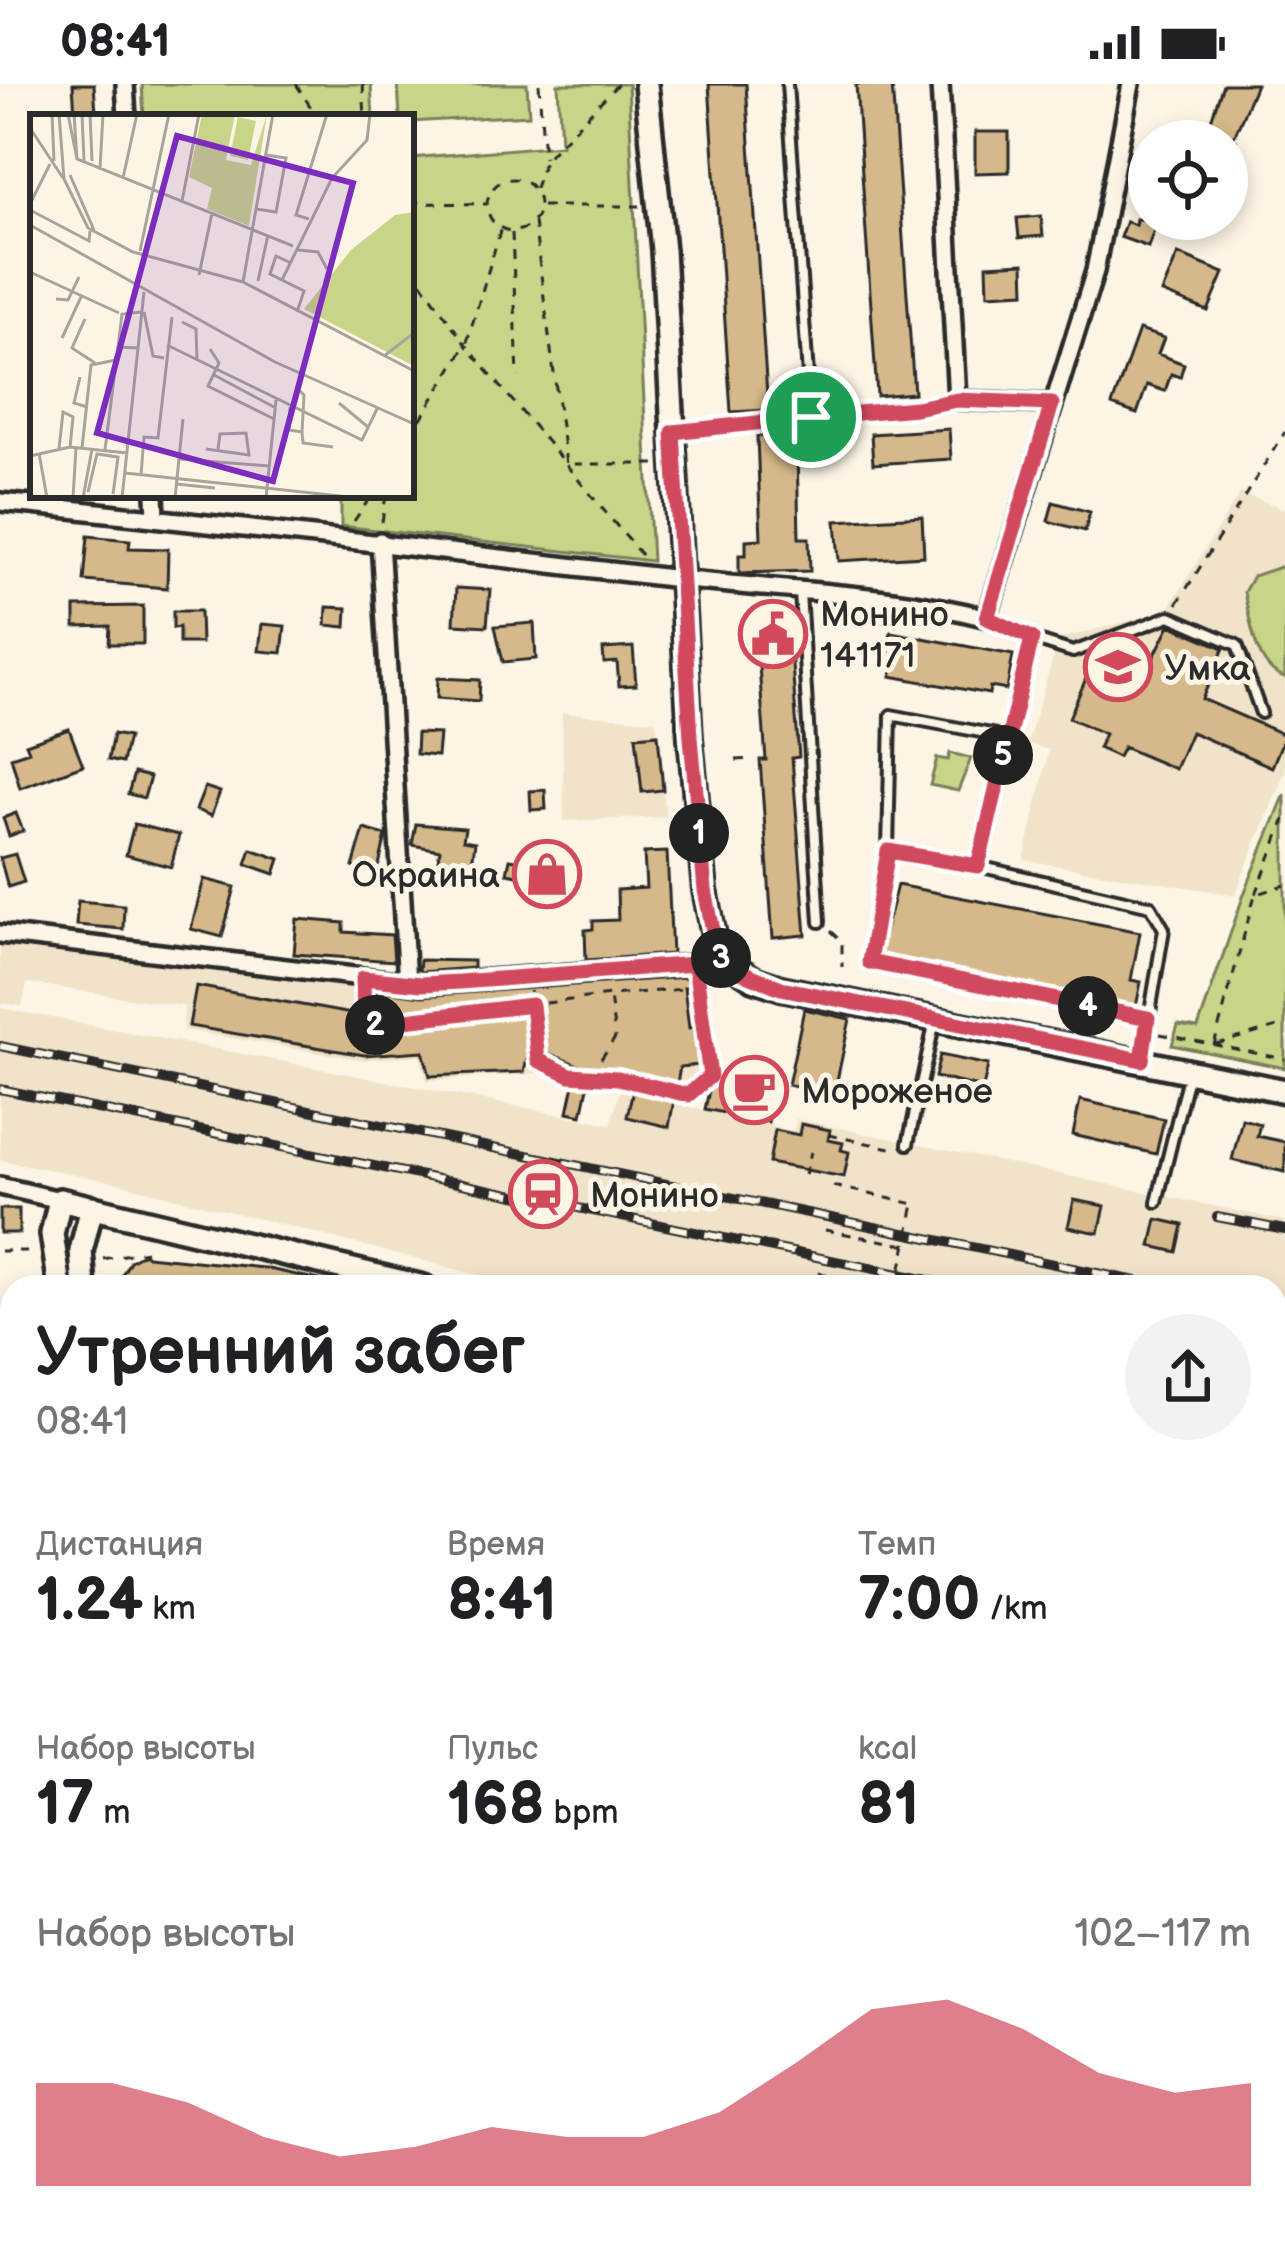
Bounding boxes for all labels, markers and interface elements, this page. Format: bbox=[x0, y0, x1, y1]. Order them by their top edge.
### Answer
text: 08:41 bbox=[60, 15, 170, 70]
inset map bbox=[30, 114, 414, 498]
map controls bbox=[1128, 120, 1248, 240]
button: locate bbox=[1128, 120, 1248, 240]
pin bbox=[760, 366, 862, 468]
icon: arrive bbox=[778, 384, 844, 450]
place label: Монино 141171 bbox=[820, 594, 949, 678]
public building icon: Монино 141171 bbox=[738, 599, 808, 669]
school or university icon: Умка bbox=[1083, 632, 1153, 702]
place label: Умка bbox=[1164, 648, 1251, 691]
pin: 5 bbox=[973, 725, 1033, 785]
text: 5 bbox=[993, 735, 1013, 775]
pin: 1 bbox=[669, 803, 729, 863]
text: 1 bbox=[692, 813, 706, 853]
shop icon: Окраина bbox=[512, 839, 582, 909]
place label: Окраина bbox=[352, 855, 500, 898]
pin: 3 bbox=[691, 928, 751, 988]
text: 3 bbox=[711, 938, 731, 978]
pin: 4 bbox=[1058, 976, 1118, 1036]
text: 4 bbox=[1078, 986, 1098, 1026]
pin: 2 bbox=[345, 995, 405, 1055]
text: 2 bbox=[365, 1005, 385, 1045]
cafe icon: Мороженое bbox=[719, 1055, 789, 1125]
place label: Мороженое bbox=[801, 1071, 993, 1114]
station icon: Монино bbox=[508, 1159, 578, 1229]
place label: Монино bbox=[590, 1175, 719, 1218]
text: Утренний забег bbox=[36, 1314, 525, 1393]
button: share bbox=[1125, 1314, 1251, 1440]
text: 08:41 bbox=[36, 1399, 128, 1446]
text: Дистанция bbox=[36, 1525, 203, 1565]
text: Время bbox=[447, 1525, 545, 1565]
text: Темп bbox=[858, 1525, 936, 1565]
text: 1.24 bbox=[36, 1565, 143, 1637]
text: 8:41 bbox=[447, 1565, 557, 1637]
text: 7:00 bbox=[858, 1565, 980, 1637]
text: km bbox=[143, 1589, 196, 1629]
text: /km bbox=[980, 1589, 1048, 1629]
text: Набор высоты bbox=[36, 1729, 256, 1769]
text: Пульс bbox=[447, 1729, 538, 1769]
text: kcal bbox=[858, 1729, 917, 1769]
text: 17 bbox=[36, 1769, 94, 1841]
text: 168 bbox=[447, 1769, 545, 1841]
text: 81 bbox=[858, 1769, 919, 1841]
text: m bbox=[94, 1793, 131, 1833]
text: bpm bbox=[545, 1793, 619, 1833]
text: Набор высоты bbox=[36, 1911, 296, 1958]
text: 102–117 m bbox=[1074, 1911, 1251, 1958]

